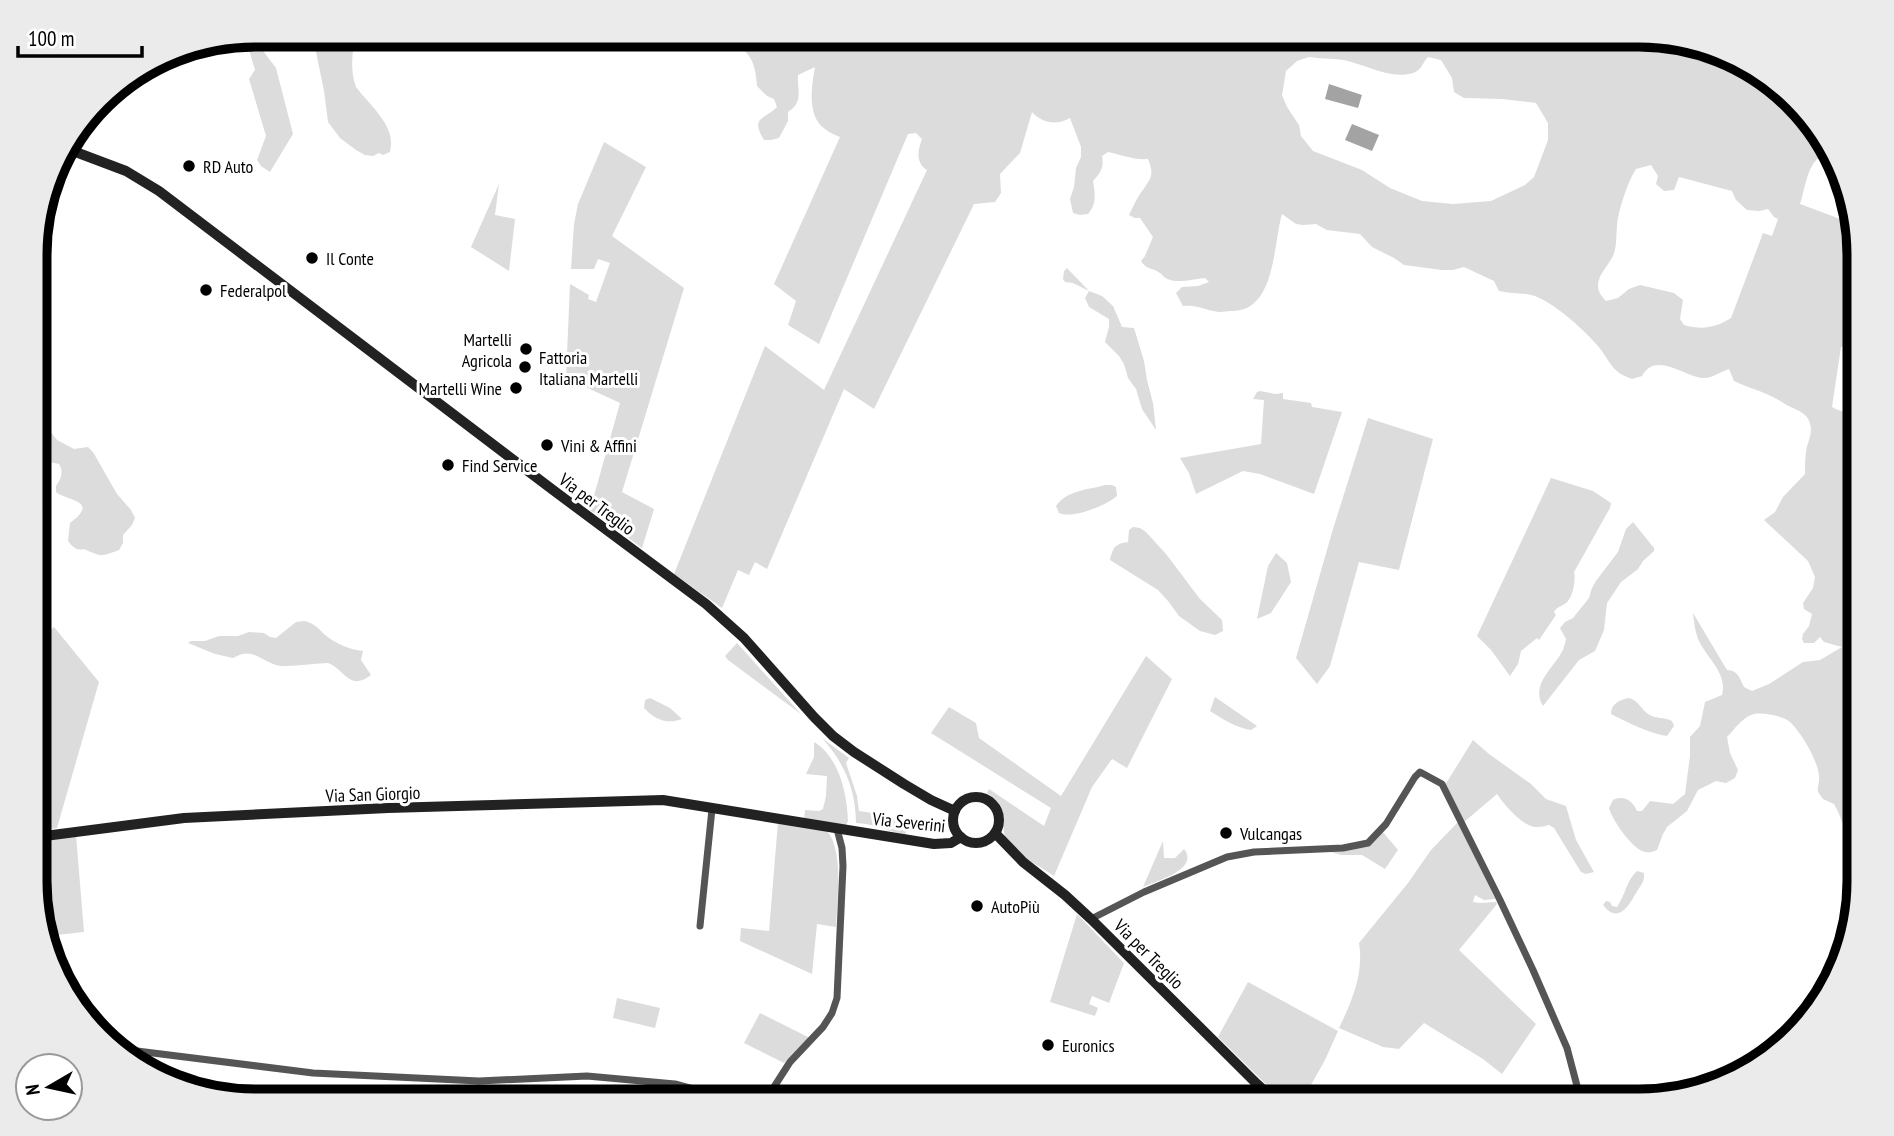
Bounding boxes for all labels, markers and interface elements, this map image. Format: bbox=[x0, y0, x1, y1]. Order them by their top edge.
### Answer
scale bar bbox=[18, 14, 142, 58]
text: 100 m bbox=[28, 25, 74, 52]
place label: RD Auto bbox=[203, 155, 254, 178]
marker: RD Auto bbox=[181, 158, 197, 174]
place label: Il Conte bbox=[326, 247, 374, 270]
marker: Il Conte bbox=[304, 250, 320, 266]
place label: Federalpol bbox=[220, 279, 287, 302]
marker: Federalpol bbox=[198, 282, 214, 298]
place label: Martelli Agricola bbox=[462, 328, 512, 372]
marker: Martelli Agricola bbox=[518, 341, 534, 357]
place label: Fattoria Italiana Martelli bbox=[539, 346, 638, 390]
marker: Fattoria Italiana Martelli bbox=[517, 359, 533, 375]
place label: Martelli Wine bbox=[419, 377, 502, 400]
marker: Martelli Wine bbox=[508, 380, 524, 396]
place label: Vini & Affini bbox=[560, 434, 637, 457]
marker: Vini & Affini bbox=[539, 437, 555, 453]
place label: Find Service bbox=[462, 454, 537, 477]
marker: Find Service bbox=[440, 457, 456, 473]
street label: Via per Treglio bbox=[554, 467, 640, 540]
street label: Via San Giorgio bbox=[324, 781, 421, 807]
street label: Via Severini bbox=[870, 807, 947, 837]
place label: Vulcangas bbox=[1239, 822, 1302, 845]
marker: Vulcangas bbox=[1218, 825, 1234, 841]
place label: AutoPiù bbox=[991, 895, 1040, 918]
marker: AutoPiù bbox=[969, 898, 985, 914]
street label: Via per Treglio bbox=[1109, 914, 1189, 994]
place label: Euronics bbox=[1062, 1034, 1115, 1057]
marker: Euronics bbox=[1040, 1037, 1056, 1053]
north arrow bbox=[14, 1052, 84, 1122]
text: N bbox=[20, 1083, 45, 1097]

